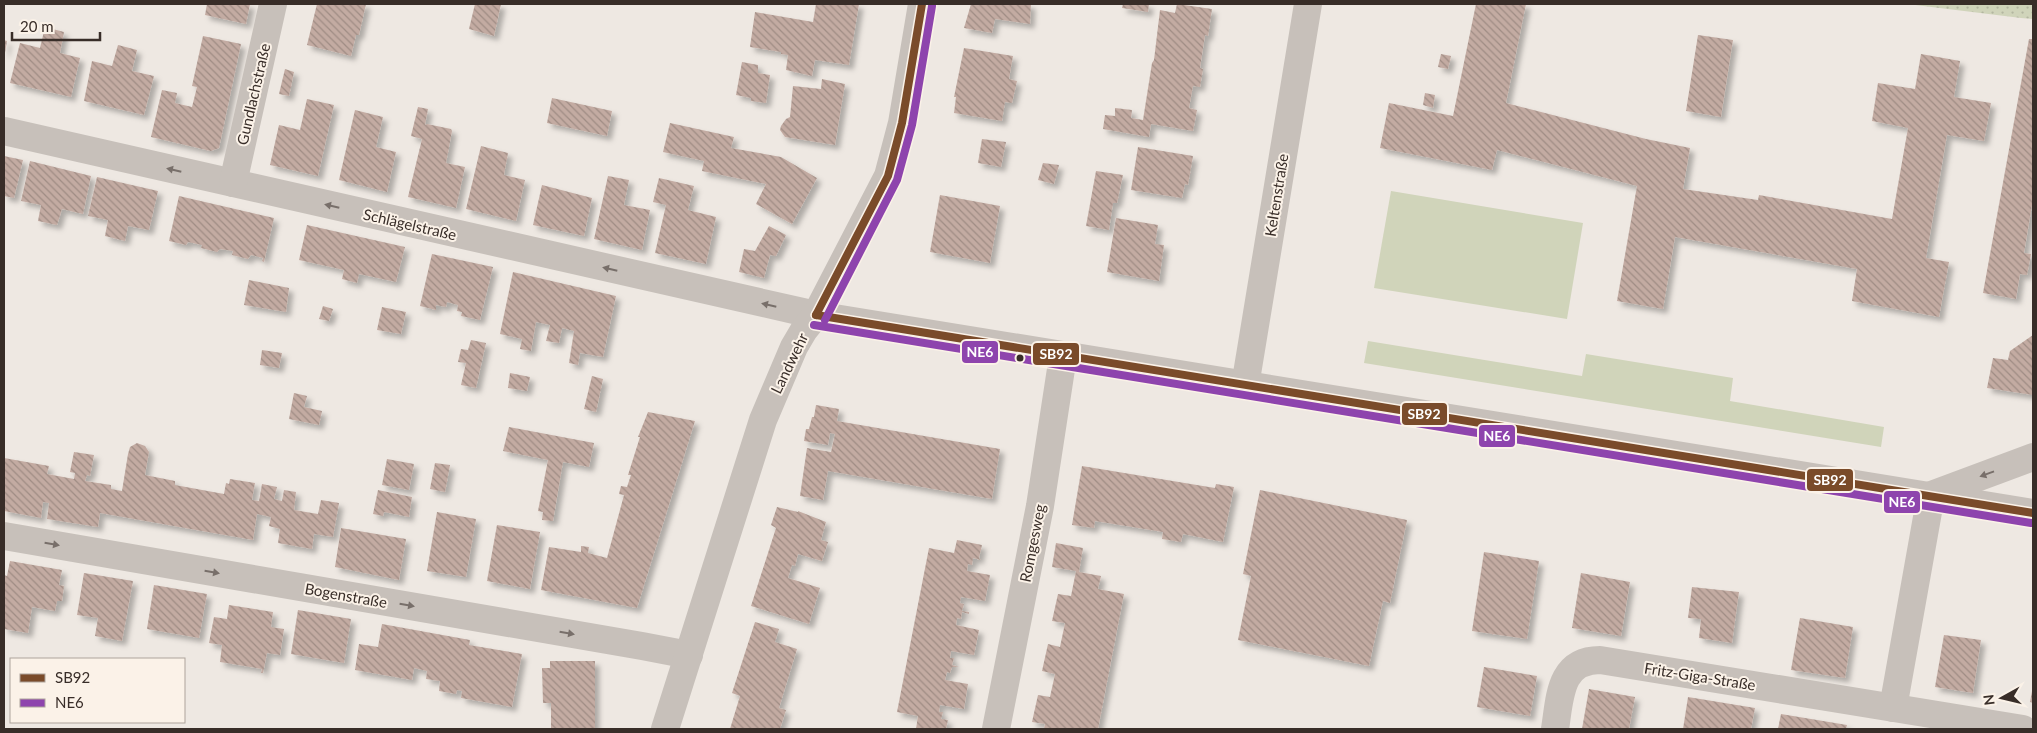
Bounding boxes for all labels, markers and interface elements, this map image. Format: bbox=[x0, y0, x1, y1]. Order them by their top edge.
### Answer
scale bar bbox=[12, 10, 100, 42]
text: 20 m bbox=[20, 17, 54, 35]
street label: Gundlachstraße bbox=[233, 41, 273, 147]
street label: Keltenstraße bbox=[1261, 152, 1291, 238]
one-way arrow bbox=[166, 166, 181, 174]
one-way arrow bbox=[325, 202, 340, 210]
street label: Schlägelstraße bbox=[362, 205, 458, 243]
one-way arrow bbox=[603, 265, 618, 273]
one-way arrow bbox=[761, 301, 776, 309]
street label: Landwehr bbox=[767, 329, 812, 396]
line badge: NE6 bbox=[961, 340, 999, 364]
line badge: SB92 bbox=[1032, 342, 1080, 366]
text: NE6 bbox=[967, 343, 993, 360]
text: SB92 bbox=[1039, 345, 1073, 362]
unlabelled marker bbox=[1015, 353, 1025, 363]
line badge: SB92 bbox=[1401, 402, 1448, 426]
text: SB92 bbox=[1407, 405, 1441, 422]
line badge: NE6 bbox=[1478, 424, 1516, 448]
text: NE6 bbox=[1484, 427, 1510, 444]
line badge: SB92 bbox=[1806, 468, 1854, 492]
text: SB92 bbox=[1813, 471, 1847, 488]
one-way arrow bbox=[1980, 471, 1995, 478]
line badge: NE6 bbox=[1883, 490, 1921, 514]
text: NE6 bbox=[1889, 493, 1915, 510]
street label: Romgesweg bbox=[1016, 502, 1048, 584]
one-way arrow bbox=[44, 541, 60, 549]
one-way arrow bbox=[204, 568, 220, 576]
street label: Bogenstraße bbox=[303, 579, 389, 611]
one-way arrow bbox=[399, 602, 415, 610]
one-way arrow bbox=[559, 629, 575, 637]
legend bbox=[10, 658, 185, 723]
street label: Fritz-Giga-Straße bbox=[1643, 658, 1757, 694]
text: SB92 bbox=[55, 668, 90, 686]
north arrow bbox=[1977, 673, 2027, 723]
text: NE6 bbox=[55, 693, 84, 711]
text: N bbox=[1979, 693, 1998, 706]

